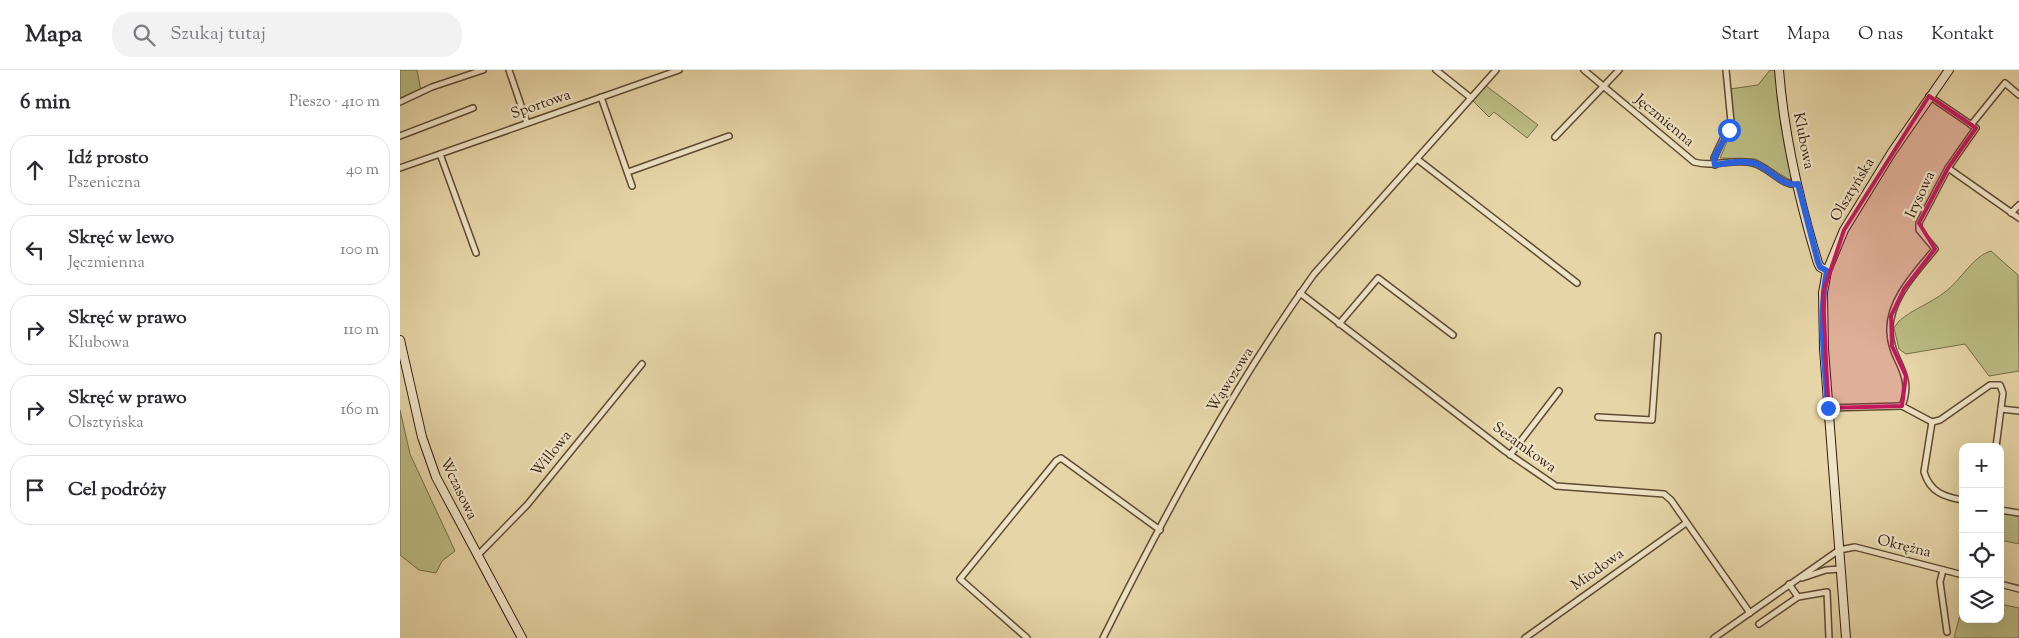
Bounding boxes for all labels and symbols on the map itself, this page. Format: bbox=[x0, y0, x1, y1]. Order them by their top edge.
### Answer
street label: Sportowa bbox=[508, 85, 574, 125]
street label: Jęczmienna bbox=[1629, 89, 1698, 152]
street label: Klubowa bbox=[1787, 111, 1819, 171]
route start bbox=[1718, 119, 1741, 142]
street label: Olsztyńska bbox=[1826, 154, 1880, 226]
street label: Irysowa bbox=[1901, 168, 1941, 222]
street label: Wąwozowa bbox=[1203, 343, 1259, 417]
route end bbox=[1817, 397, 1840, 420]
street label: Sezamkowa bbox=[1488, 418, 1560, 479]
street label: Willowa bbox=[527, 426, 577, 482]
street label: Wczasowa bbox=[434, 455, 482, 523]
street label: Okrężna bbox=[1875, 530, 1933, 564]
street label: Miodowa bbox=[1567, 544, 1629, 596]

